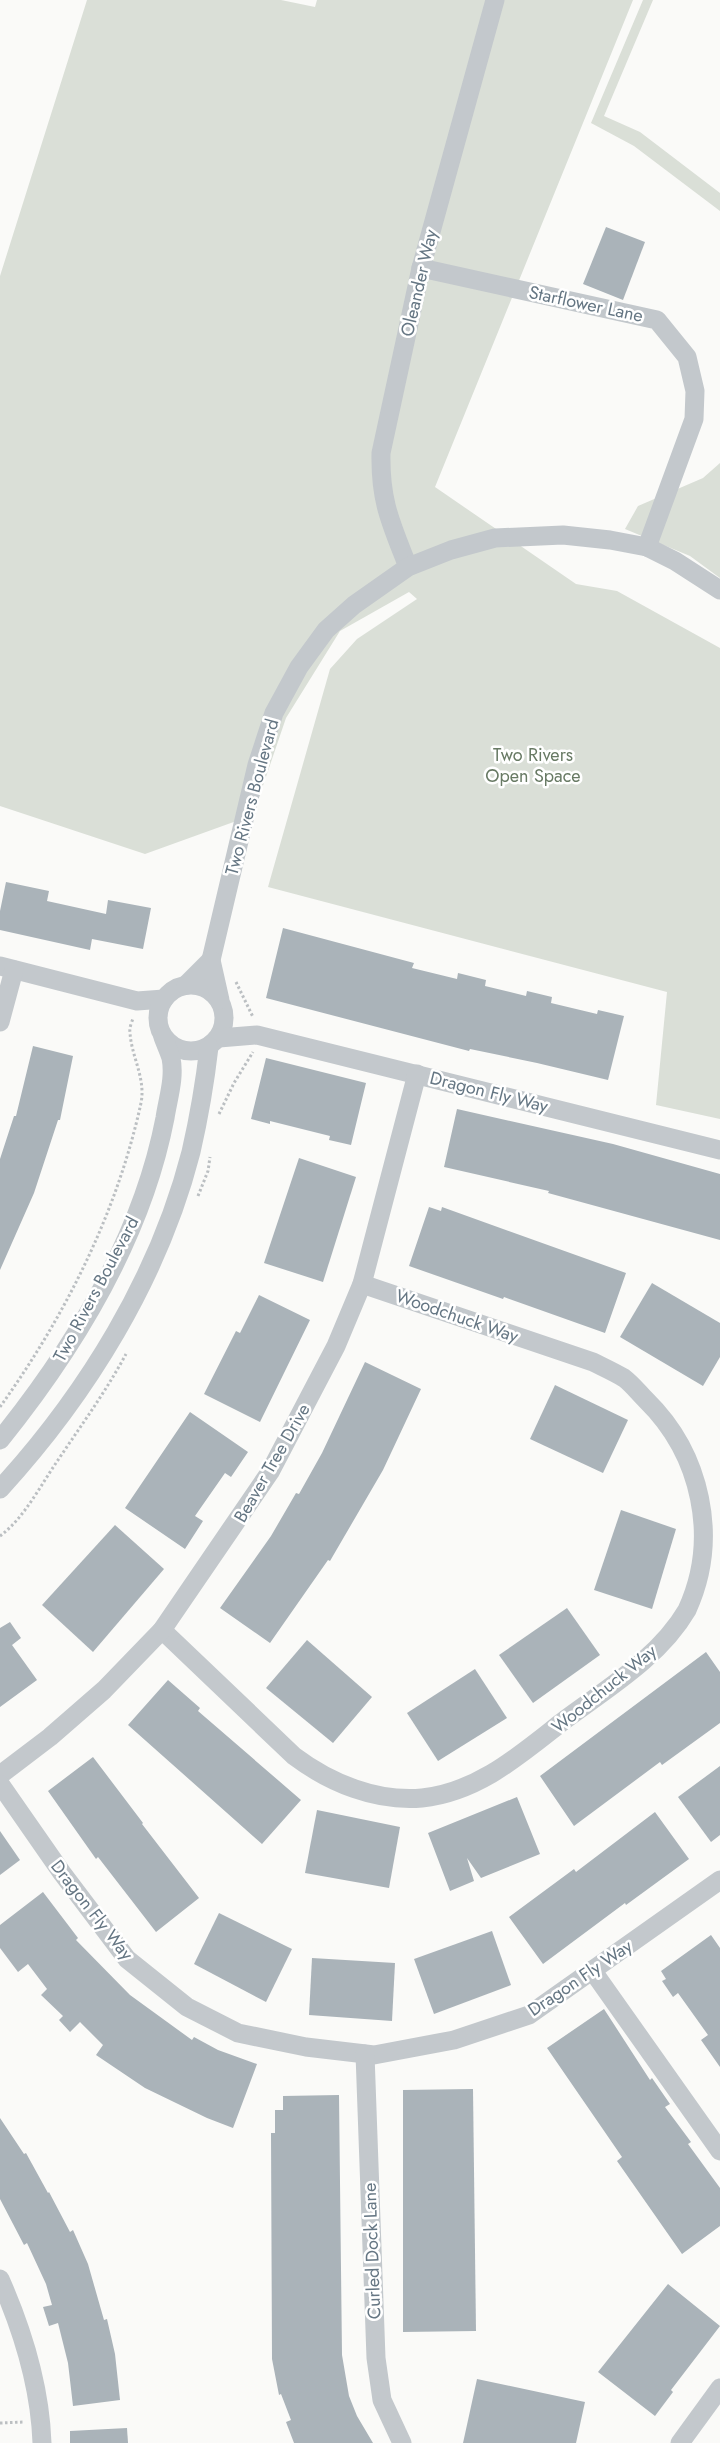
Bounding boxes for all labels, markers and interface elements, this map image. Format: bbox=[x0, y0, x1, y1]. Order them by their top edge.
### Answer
street label: Oleander Way bbox=[394, 227, 444, 339]
street label: Starflower Lane bbox=[526, 279, 646, 329]
street label: Two Rivers Boulevard bbox=[219, 716, 285, 878]
park label: Two Rivers Open Space bbox=[485, 742, 581, 789]
street label: Dragon Fly Way bbox=[427, 1065, 551, 1119]
street label: Two Rivers Boulevard bbox=[47, 1212, 145, 1366]
street label: Woodchuck Way bbox=[392, 1283, 522, 1349]
street label: Beaver Tree Drive bbox=[227, 1399, 317, 1527]
street label: Woodchuck Way bbox=[546, 1638, 662, 1739]
street label: Dragon Fly Way bbox=[45, 1854, 140, 1966]
street label: Dragon Fly Way bbox=[523, 1933, 637, 2023]
street label: Curled Dock Lane bbox=[357, 2182, 387, 2320]

